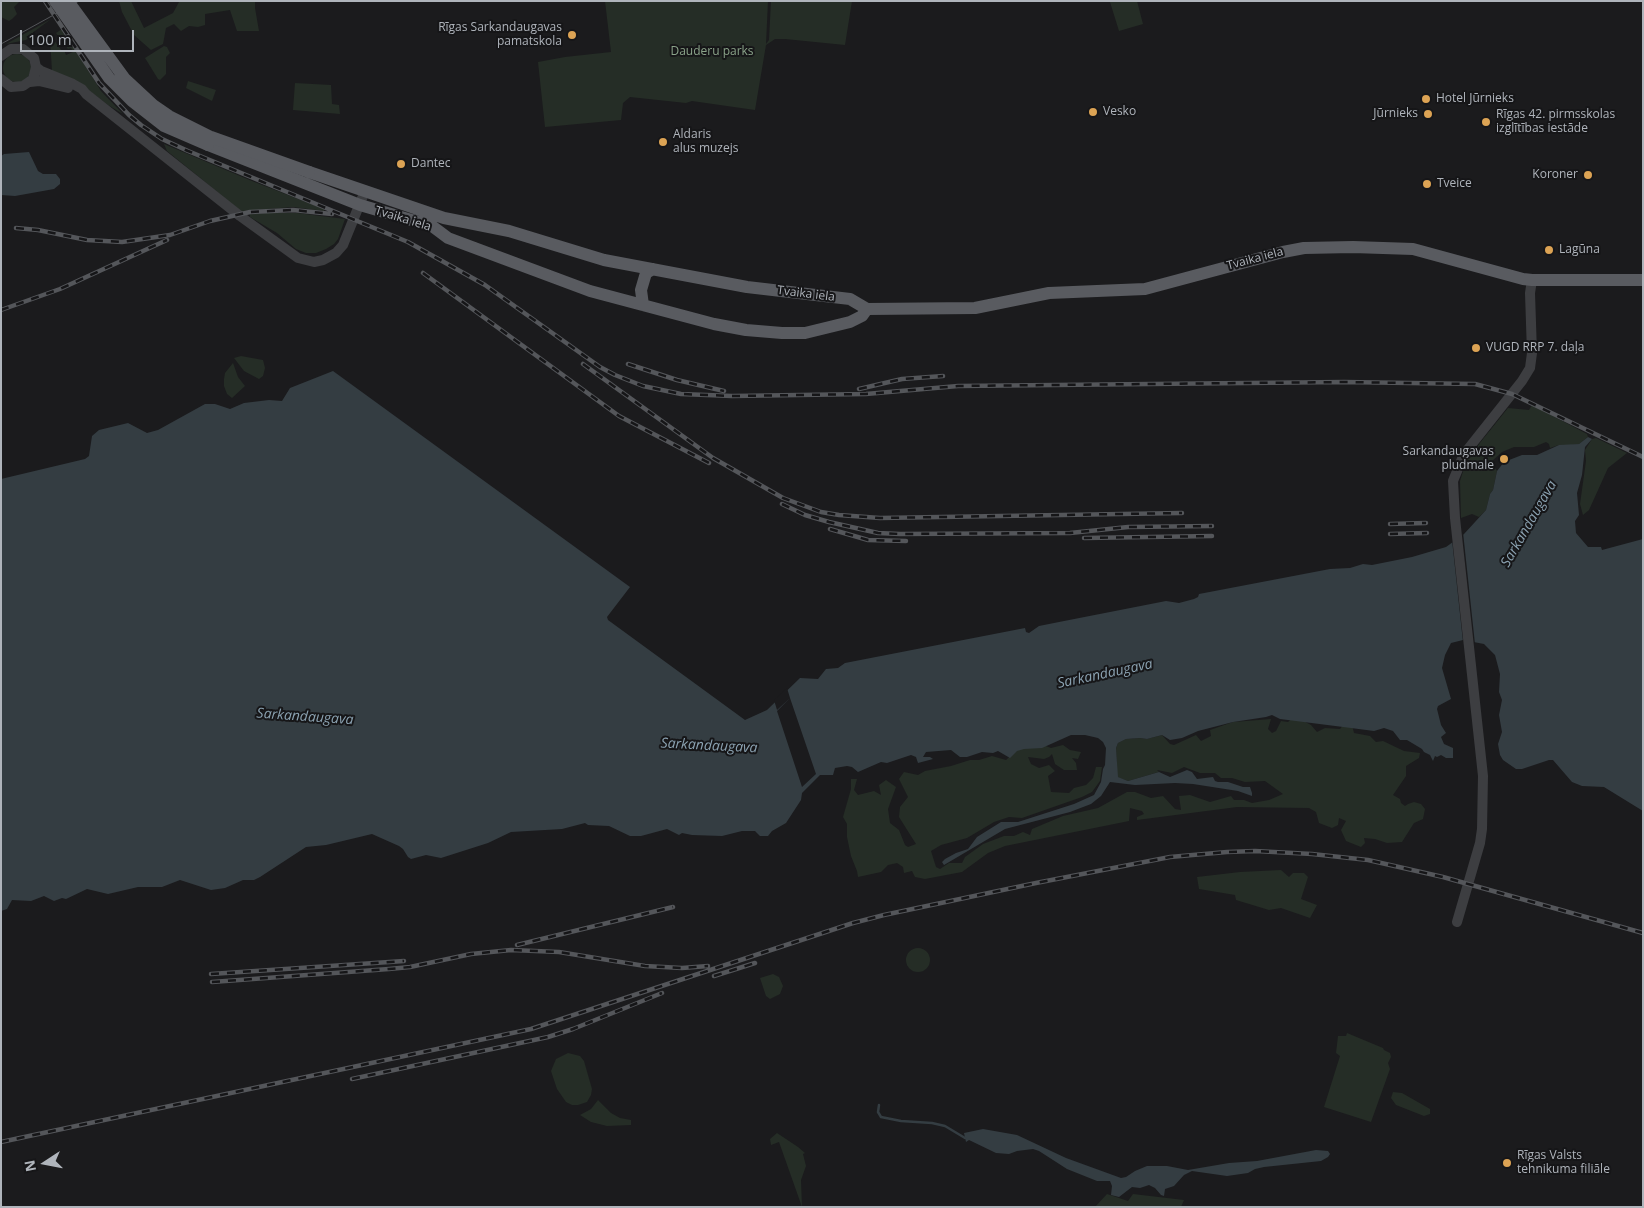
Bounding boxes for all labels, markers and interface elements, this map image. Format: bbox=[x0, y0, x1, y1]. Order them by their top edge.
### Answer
scale bar bbox=[22, 20, 136, 52]
place label: Rīgas Sarkandaugavas pamatskola bbox=[438, 21, 562, 49]
text: 100 m bbox=[28, 29, 72, 49]
marker: Rīgas Sarkandaugavas pamatskola bbox=[566, 29, 578, 41]
park label: Dauderu parks bbox=[670, 45, 754, 59]
place label: Hotel Jūrnieks bbox=[1436, 92, 1514, 106]
marker: Hotel Jūrnieks bbox=[1420, 93, 1432, 105]
place label: Vesko bbox=[1103, 105, 1136, 119]
marker: Vesko bbox=[1087, 106, 1099, 118]
place label: Jūrnieks bbox=[1373, 107, 1418, 121]
marker: Jūrnieks bbox=[1422, 108, 1434, 120]
place label: Rīgas 42. pirmsskolas izglītības iestāde bbox=[1496, 108, 1615, 136]
marker: Rīgas 42. pirmsskolas izglītības iestāde bbox=[1480, 116, 1492, 128]
place label: Aldaris alus muzejs bbox=[673, 128, 738, 156]
marker: Aldaris alus muzejs bbox=[657, 136, 669, 148]
place label: Dantec bbox=[411, 157, 450, 171]
marker: Dantec bbox=[395, 158, 407, 170]
place label: Koroner bbox=[1532, 168, 1578, 182]
marker: Koroner bbox=[1582, 169, 1594, 181]
place label: Tveice bbox=[1437, 177, 1472, 191]
marker: Tveice bbox=[1421, 178, 1433, 190]
street label: Tvaika iela bbox=[373, 204, 433, 234]
place label: Lagūna bbox=[1559, 243, 1600, 257]
marker: Lagūna bbox=[1543, 244, 1555, 256]
street label: Tvaika iela bbox=[1225, 245, 1285, 273]
street label: Tvaika iela bbox=[776, 283, 836, 305]
place label: VUGD RRP 7. daļa bbox=[1486, 341, 1584, 355]
marker: VUGD RRP 7. daļa bbox=[1470, 342, 1482, 354]
place label: Sarkandaugavas pludmale bbox=[1403, 445, 1494, 473]
marker: Sarkandaugavas pludmale bbox=[1498, 453, 1510, 465]
water label: Sarkandaugava bbox=[1497, 478, 1561, 570]
water label: Sarkandaugava bbox=[1056, 656, 1154, 692]
water label: Sarkandaugava bbox=[256, 705, 354, 729]
water label: Sarkandaugava bbox=[660, 735, 758, 757]
north arrow bbox=[20, 1138, 70, 1188]
place label: Rīgas Valsts tehnikuma filiāle bbox=[1517, 1149, 1610, 1177]
marker: Rīgas Valsts tehnikuma filiāle bbox=[1501, 1157, 1513, 1169]
text: N bbox=[19, 1159, 40, 1173]

